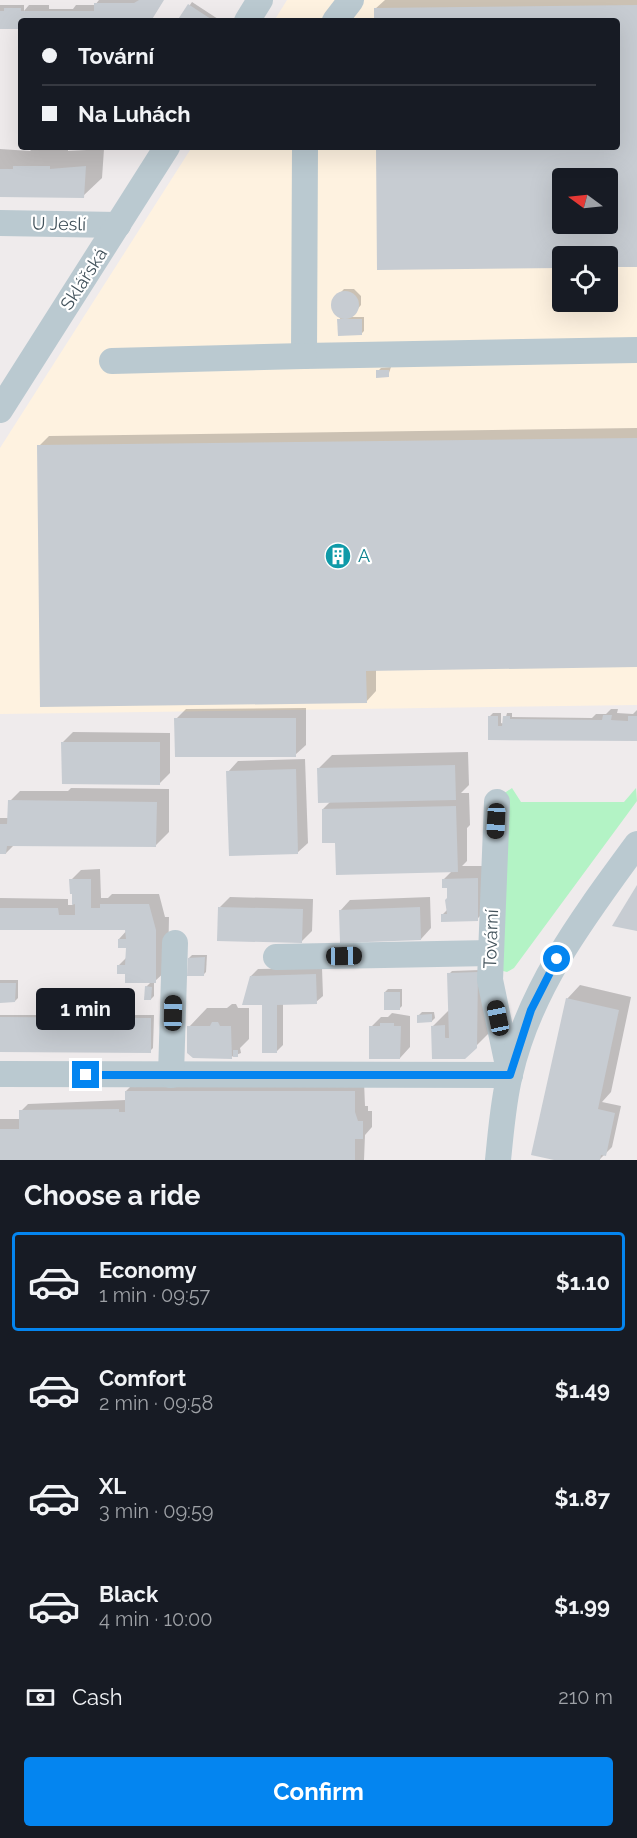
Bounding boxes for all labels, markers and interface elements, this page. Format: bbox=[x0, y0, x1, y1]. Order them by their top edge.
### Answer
text: Tovární bbox=[78, 43, 154, 69]
text: Na Luhách bbox=[78, 101, 191, 127]
north arrow bbox=[552, 168, 618, 234]
map controls bbox=[552, 168, 618, 312]
street label: U Jeslí bbox=[32, 213, 86, 234]
street label: Sklářská bbox=[56, 244, 111, 314]
button: locate bbox=[552, 246, 618, 312]
building icon: A bbox=[323, 541, 353, 571]
place label: A bbox=[358, 545, 370, 566]
car bbox=[486, 803, 506, 839]
street label: Tovární bbox=[479, 909, 502, 969]
route start bbox=[543, 945, 570, 972]
car bbox=[326, 947, 362, 965]
callout: 1 min bbox=[36, 988, 136, 1030]
car bbox=[164, 995, 182, 1031]
text: 1 min bbox=[60, 997, 111, 1021]
car bbox=[485, 999, 511, 1037]
route end bbox=[72, 1061, 99, 1088]
text: Choose a ride bbox=[24, 1180, 200, 1211]
icon: car bbox=[27, 1255, 81, 1309]
text: Economy bbox=[99, 1257, 197, 1283]
text: $1.10 bbox=[556, 1269, 610, 1295]
text: 1 min · 09:57 bbox=[99, 1283, 210, 1307]
icon: car bbox=[27, 1363, 81, 1417]
text: Comfort bbox=[99, 1365, 186, 1391]
text: $1.49 bbox=[555, 1377, 610, 1403]
text: 2 min · 09:58 bbox=[99, 1391, 213, 1415]
icon: car bbox=[27, 1471, 81, 1525]
text: XL bbox=[99, 1473, 126, 1499]
text: $1.87 bbox=[555, 1485, 610, 1511]
text: 3 min · 09:59 bbox=[99, 1499, 214, 1523]
icon: car bbox=[27, 1579, 81, 1633]
text: Black bbox=[99, 1581, 158, 1607]
text: $1.99 bbox=[554, 1593, 610, 1619]
text: 4 min · 10:00 bbox=[99, 1607, 212, 1631]
icon: cash bbox=[24, 1681, 57, 1714]
text: Cash bbox=[72, 1684, 123, 1710]
text: 210 m bbox=[558, 1685, 613, 1709]
button: Confirm bbox=[24, 1757, 613, 1826]

